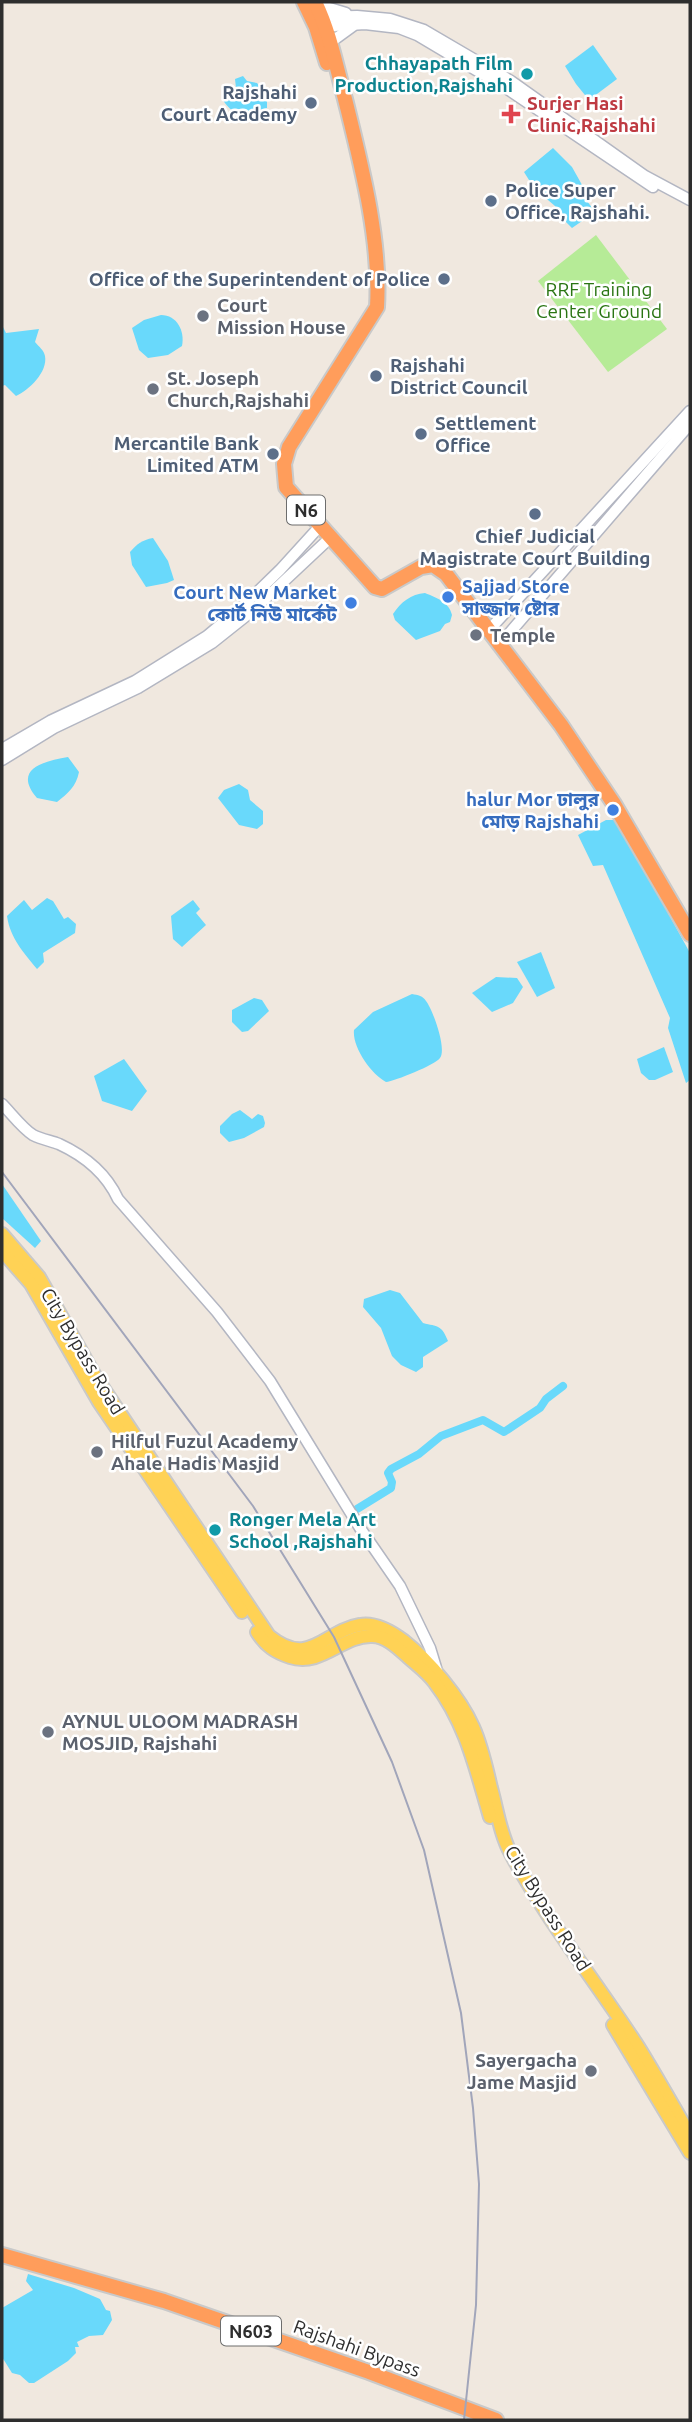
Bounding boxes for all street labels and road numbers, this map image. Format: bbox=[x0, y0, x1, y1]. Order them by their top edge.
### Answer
road number: N6 bbox=[287, 496, 325, 524]
street label: City Bypass Road bbox=[36, 1284, 130, 1418]
street label: City Bypass Road bbox=[501, 1841, 595, 1975]
street label: Rajshahi Bypass bbox=[291, 2315, 423, 2381]
road number: N603 bbox=[221, 2316, 281, 2346]

